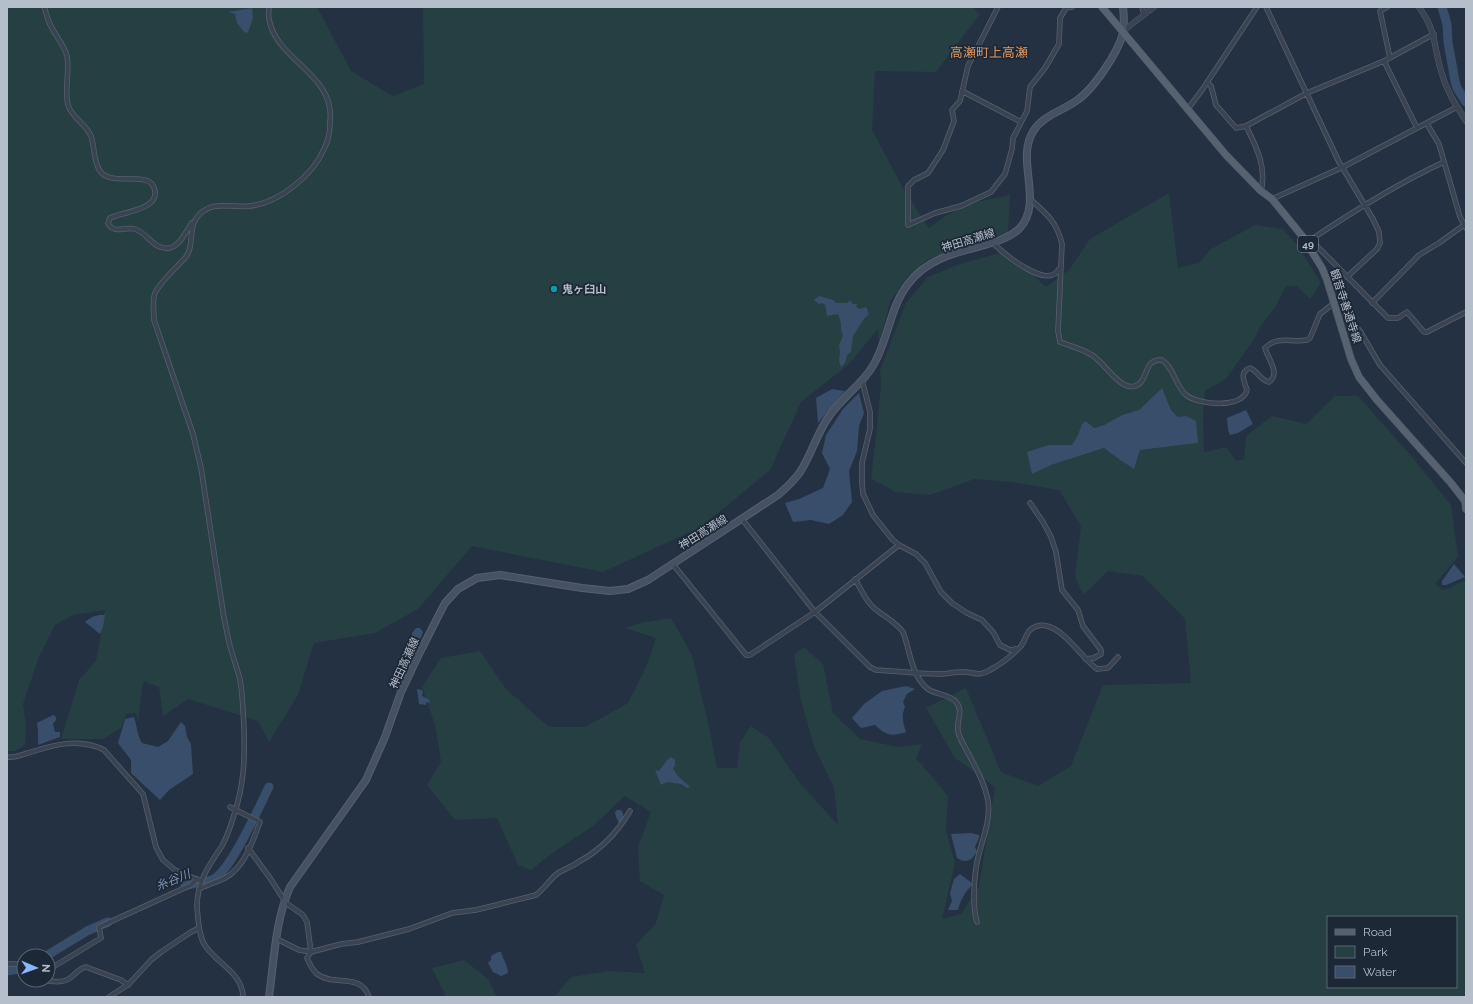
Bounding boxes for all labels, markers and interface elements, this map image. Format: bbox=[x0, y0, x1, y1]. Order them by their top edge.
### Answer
district label: 高瀬町上高瀬 bbox=[950, 45, 1028, 60]
street label: 神田高瀬線 bbox=[940, 226, 996, 255]
road number: 49 bbox=[1298, 236, 1318, 252]
street label: 観音寺善通寺線 bbox=[1327, 268, 1364, 345]
place label: 鬼ヶ臼山 bbox=[562, 283, 606, 296]
marker: 鬼ヶ臼山 bbox=[549, 284, 559, 294]
street label: 神田高瀬線 bbox=[676, 512, 730, 553]
street label: 神田高瀬線 bbox=[387, 636, 422, 691]
water label: 糸谷川 bbox=[154, 866, 194, 893]
legend bbox=[1327, 916, 1457, 988]
text: Road bbox=[1363, 925, 1392, 939]
text: Park bbox=[1363, 945, 1388, 959]
north arrow bbox=[16, 948, 56, 988]
text: N bbox=[39, 964, 52, 973]
text: Water bbox=[1363, 965, 1397, 979]

